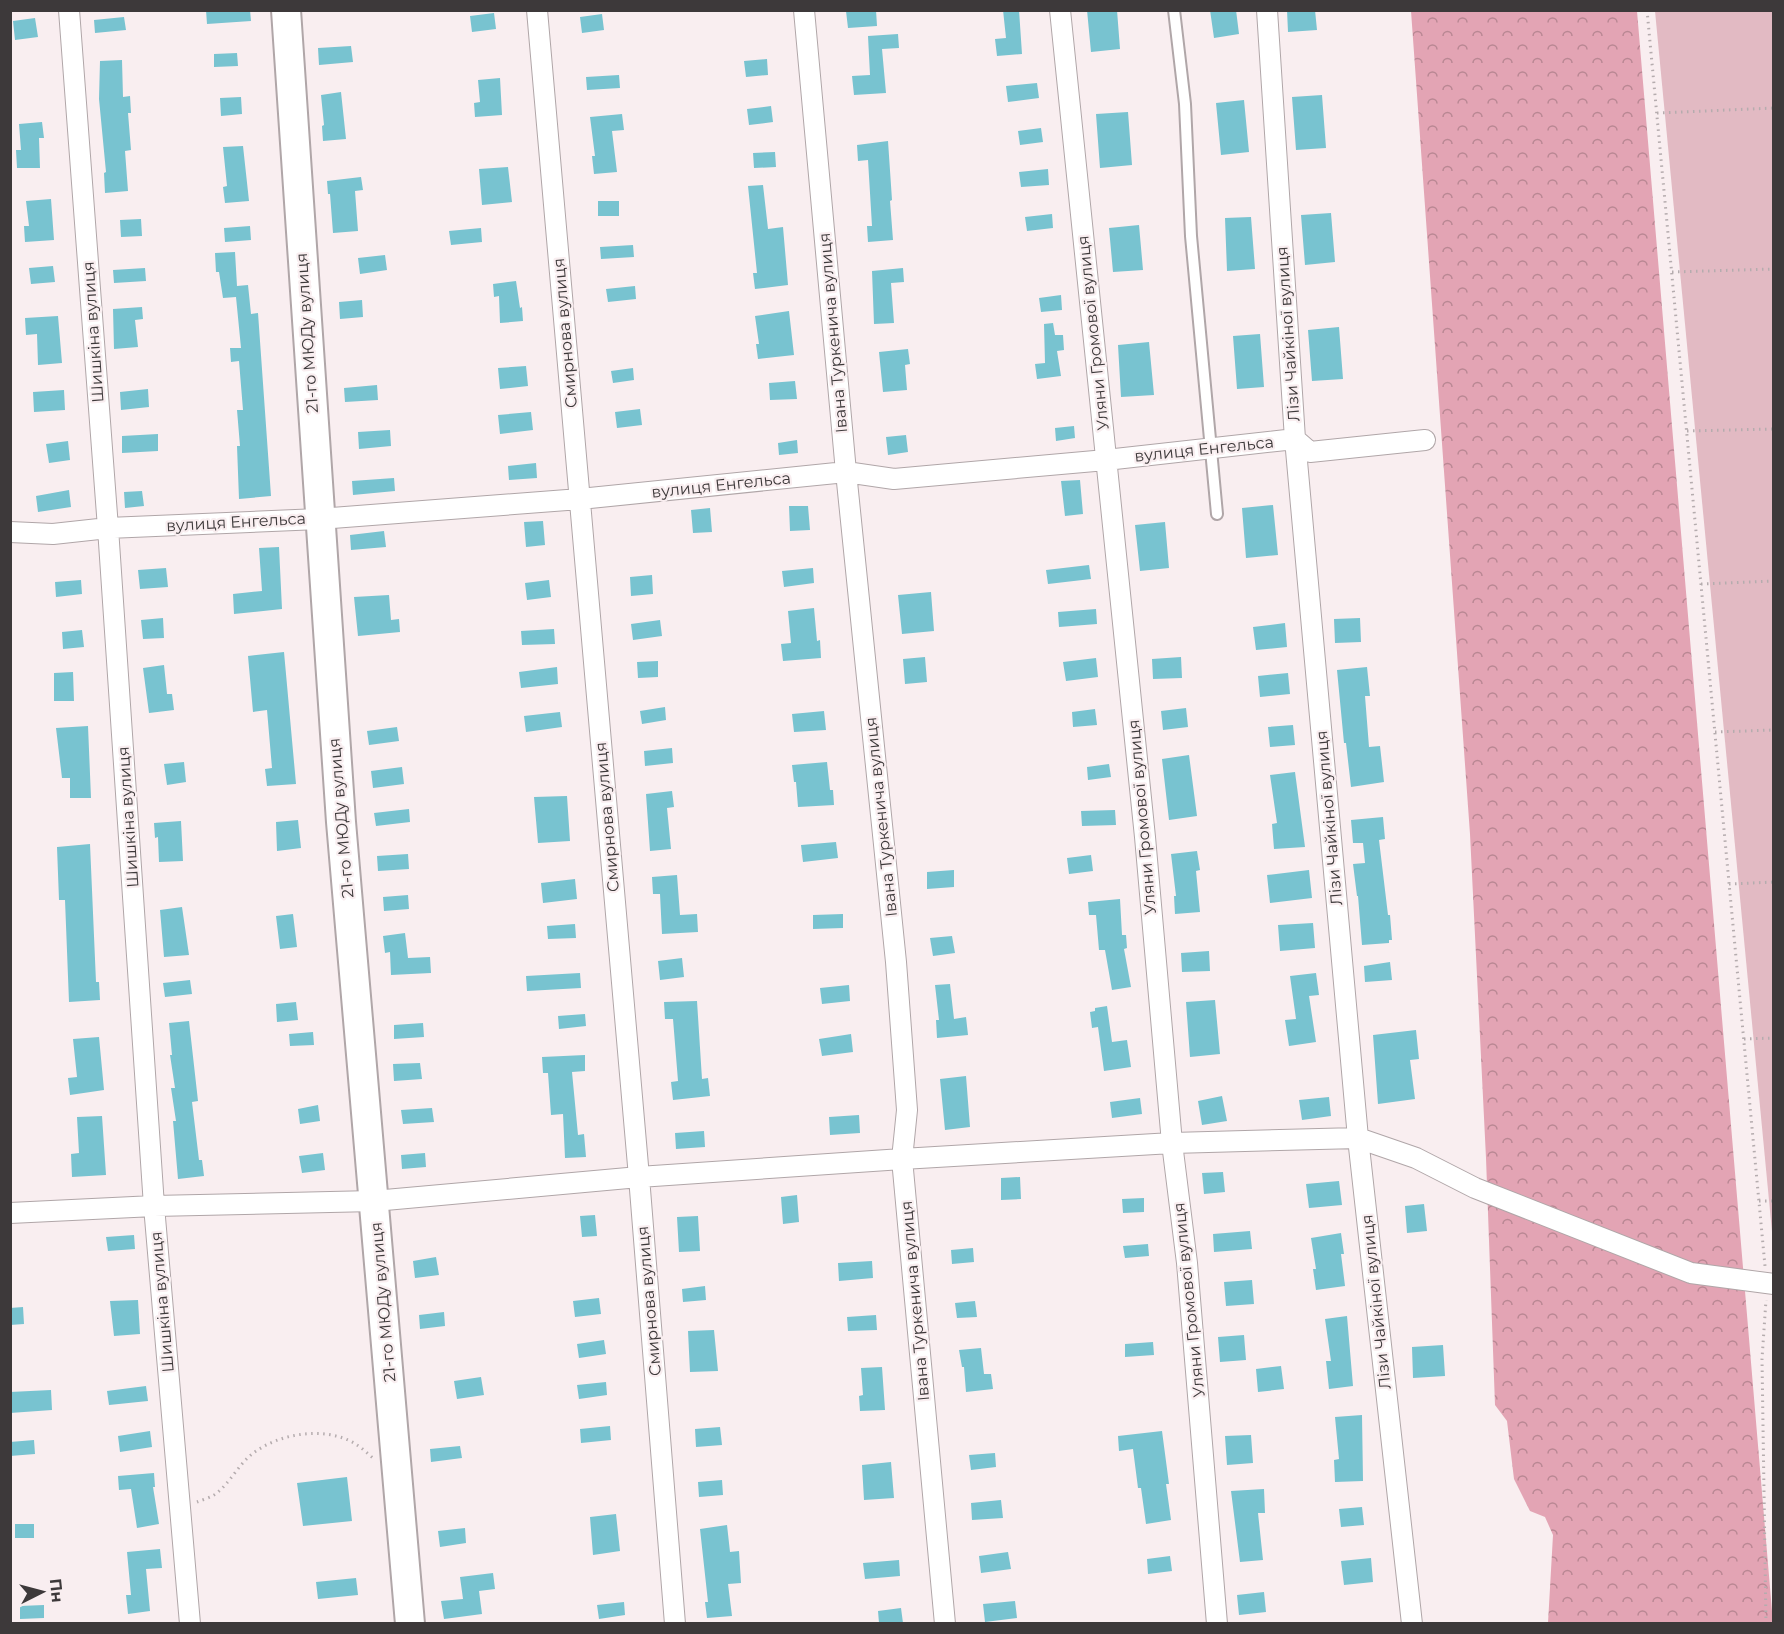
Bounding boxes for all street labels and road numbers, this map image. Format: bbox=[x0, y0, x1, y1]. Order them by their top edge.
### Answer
street label: Івана Туркенича вулиця bbox=[815, 232, 851, 434]
street label: Уляни Громової вулиця bbox=[1073, 235, 1113, 431]
street label: Лізи Чайкіної вулиця bbox=[1272, 246, 1304, 422]
street label: 21-го МЮДу вулиця bbox=[292, 252, 322, 414]
street label: Смирнова вулиця bbox=[549, 257, 581, 409]
street label: Шишкіна вулиця bbox=[79, 261, 107, 403]
street label: вулиця Енгельса bbox=[1133, 432, 1275, 466]
street label: вулиця Енгельса bbox=[650, 468, 792, 502]
street label: вулиця Енгельса bbox=[166, 509, 306, 535]
street label: Івана Туркенича вулиця bbox=[861, 716, 901, 918]
street label: Уляни Громової вулиця bbox=[1124, 719, 1160, 915]
street label: Лізи Чайкіної вулиця bbox=[1312, 730, 1346, 906]
street label: 21-го МЮДу вулиця bbox=[325, 737, 357, 899]
street label: Смирнова вулиця bbox=[591, 741, 623, 893]
street label: Шишкіна вулиця bbox=[114, 746, 142, 888]
street label: Івана Туркенича вулиця bbox=[897, 1200, 933, 1402]
street label: Уляни Громової вулиця bbox=[1169, 1202, 1209, 1398]
street label: Лізи Чайкіної вулиця bbox=[1357, 1214, 1395, 1390]
street label: 21-го МЮДу вулиця bbox=[367, 1221, 399, 1383]
street label: Смирнова вулиця bbox=[633, 1225, 665, 1377]
street label: Шишкіна вулиця bbox=[146, 1231, 178, 1373]

